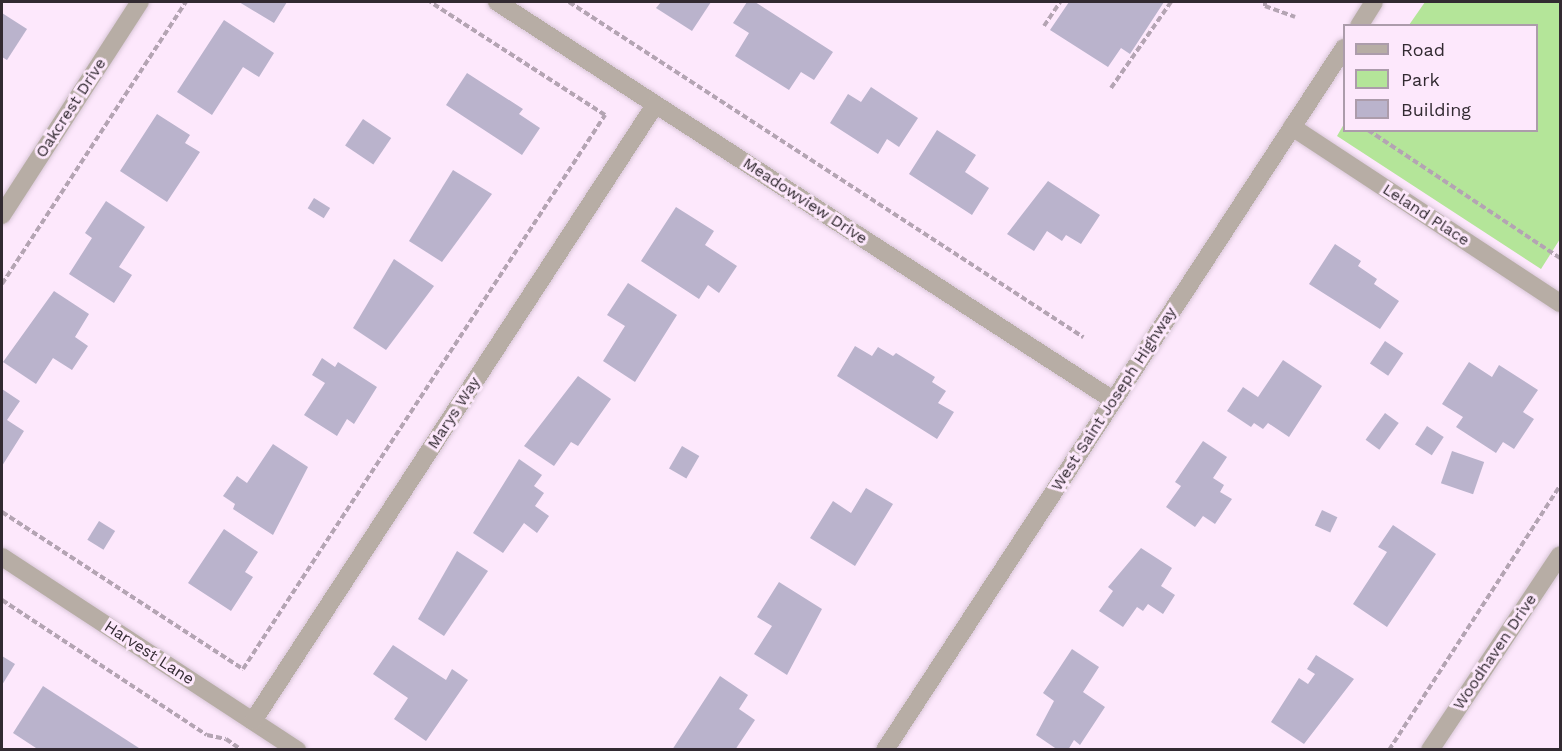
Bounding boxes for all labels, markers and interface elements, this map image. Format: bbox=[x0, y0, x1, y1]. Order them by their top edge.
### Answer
legend bbox=[1343, 24, 1538, 132]
text: Road bbox=[1401, 39, 1445, 60]
street label: Oakcrest Drive bbox=[32, 55, 110, 161]
text: Park bbox=[1401, 69, 1440, 90]
text: Building bbox=[1401, 99, 1471, 120]
street label: Meadowview Drive bbox=[739, 154, 871, 248]
street label: Leland Place bbox=[1379, 180, 1473, 250]
street label: West Saint Joseph Highway bbox=[1047, 303, 1181, 495]
street label: Marys Way bbox=[423, 373, 485, 453]
street label: Woodhaven Drive bbox=[1449, 590, 1541, 714]
street label: Harvest Lane bbox=[101, 617, 197, 689]

